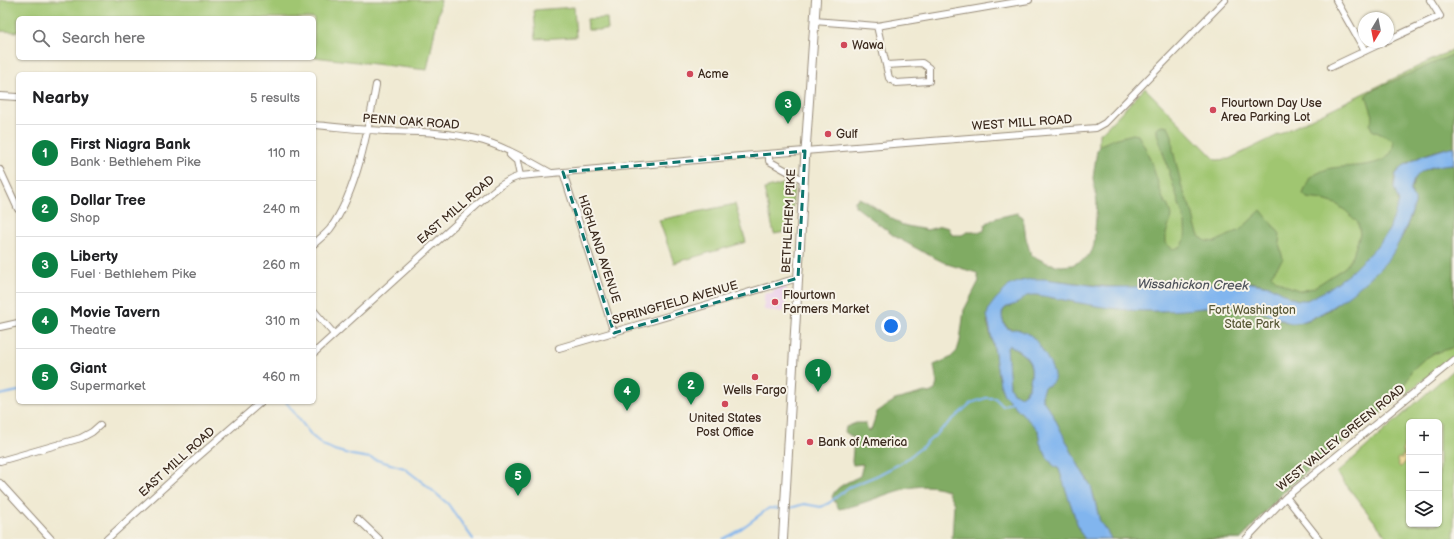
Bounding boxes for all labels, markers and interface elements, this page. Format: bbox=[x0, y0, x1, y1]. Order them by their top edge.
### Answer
north arrow bbox=[1358, 12, 1394, 48]
search box bbox=[16, 16, 316, 60]
icon: search bbox=[30, 27, 52, 49]
text: Search here bbox=[62, 29, 145, 48]
place label: Wawa bbox=[852, 38, 884, 53]
marker: Wawa bbox=[839, 40, 849, 50]
place label: Acme bbox=[698, 67, 729, 82]
marker: Acme bbox=[685, 69, 695, 79]
text: Nearby bbox=[32, 88, 89, 108]
text: 5 results bbox=[250, 90, 300, 106]
pin: 3 bbox=[775, 91, 801, 124]
place label: Flourtown Day Use Area Parking Lot bbox=[1221, 96, 1322, 125]
marker: Flourtown Day Use Area Parking Lot bbox=[1208, 105, 1218, 115]
street label: PENN OAK ROAD bbox=[362, 111, 460, 133]
street label: WEST MILL ROAD bbox=[971, 112, 1073, 134]
place label: Gulf bbox=[836, 127, 858, 142]
marker: Gulf bbox=[823, 129, 833, 139]
text: First Niagra Bank bbox=[70, 135, 190, 154]
text: 1 bbox=[42, 145, 48, 161]
text: 110 m bbox=[268, 145, 300, 161]
text: Bank · Bethlehem Pike bbox=[70, 154, 201, 170]
street label: BETHLEHEM PIKE bbox=[779, 169, 799, 273]
street label: EAST MILL ROAD bbox=[414, 172, 498, 248]
text: Dollar Tree bbox=[70, 191, 146, 210]
street label: HIGHLAND AVENUE bbox=[574, 193, 624, 305]
text: 2 bbox=[41, 201, 49, 217]
text: 240 m bbox=[263, 201, 300, 217]
text: Shop bbox=[70, 210, 100, 226]
text: Liberty bbox=[70, 247, 118, 266]
text: 3 bbox=[41, 257, 49, 273]
text: 260 m bbox=[262, 257, 300, 273]
text: Fuel · Bethlehem Pike bbox=[70, 266, 197, 282]
water label: Wissahickon Creek bbox=[1137, 276, 1249, 294]
street label: SPRINGFIELD AVENUE bbox=[610, 278, 740, 328]
place label: Flourtown Farmers Market bbox=[783, 288, 870, 317]
marker: Flourtown Farmers Market bbox=[770, 297, 780, 307]
text: Movie Tavern bbox=[70, 303, 160, 322]
park label: Fort Washington State Park bbox=[1208, 303, 1296, 332]
text: 4 bbox=[41, 313, 49, 329]
text: 310 m bbox=[265, 313, 300, 329]
your location bbox=[881, 316, 901, 336]
text: Theatre bbox=[70, 322, 116, 338]
text: Giant bbox=[70, 359, 107, 378]
pin: 1 bbox=[805, 359, 831, 392]
text: 5 bbox=[41, 369, 49, 385]
text: 460 m bbox=[262, 369, 300, 385]
pin: 2 bbox=[678, 372, 704, 405]
marker: Wells Fargo bbox=[750, 372, 760, 382]
text: Supermarket bbox=[70, 378, 146, 394]
pin: 4 bbox=[614, 378, 640, 411]
street label: WEST VALLEY GREEN ROAD bbox=[1274, 381, 1408, 494]
place label: Wells Fargo bbox=[723, 383, 787, 398]
marker: United States Post Office bbox=[720, 399, 730, 409]
place label: United States Post Office bbox=[689, 411, 761, 440]
map controls bbox=[1406, 419, 1442, 527]
button: + bbox=[1406, 419, 1442, 455]
street label: EAST MILL ROAD bbox=[136, 424, 218, 500]
place label: Bank of America bbox=[818, 435, 908, 450]
marker: Bank of America bbox=[805, 437, 815, 447]
button: − bbox=[1406, 455, 1442, 491]
pin: 5 bbox=[505, 463, 531, 496]
button: layers bbox=[1406, 491, 1442, 527]

